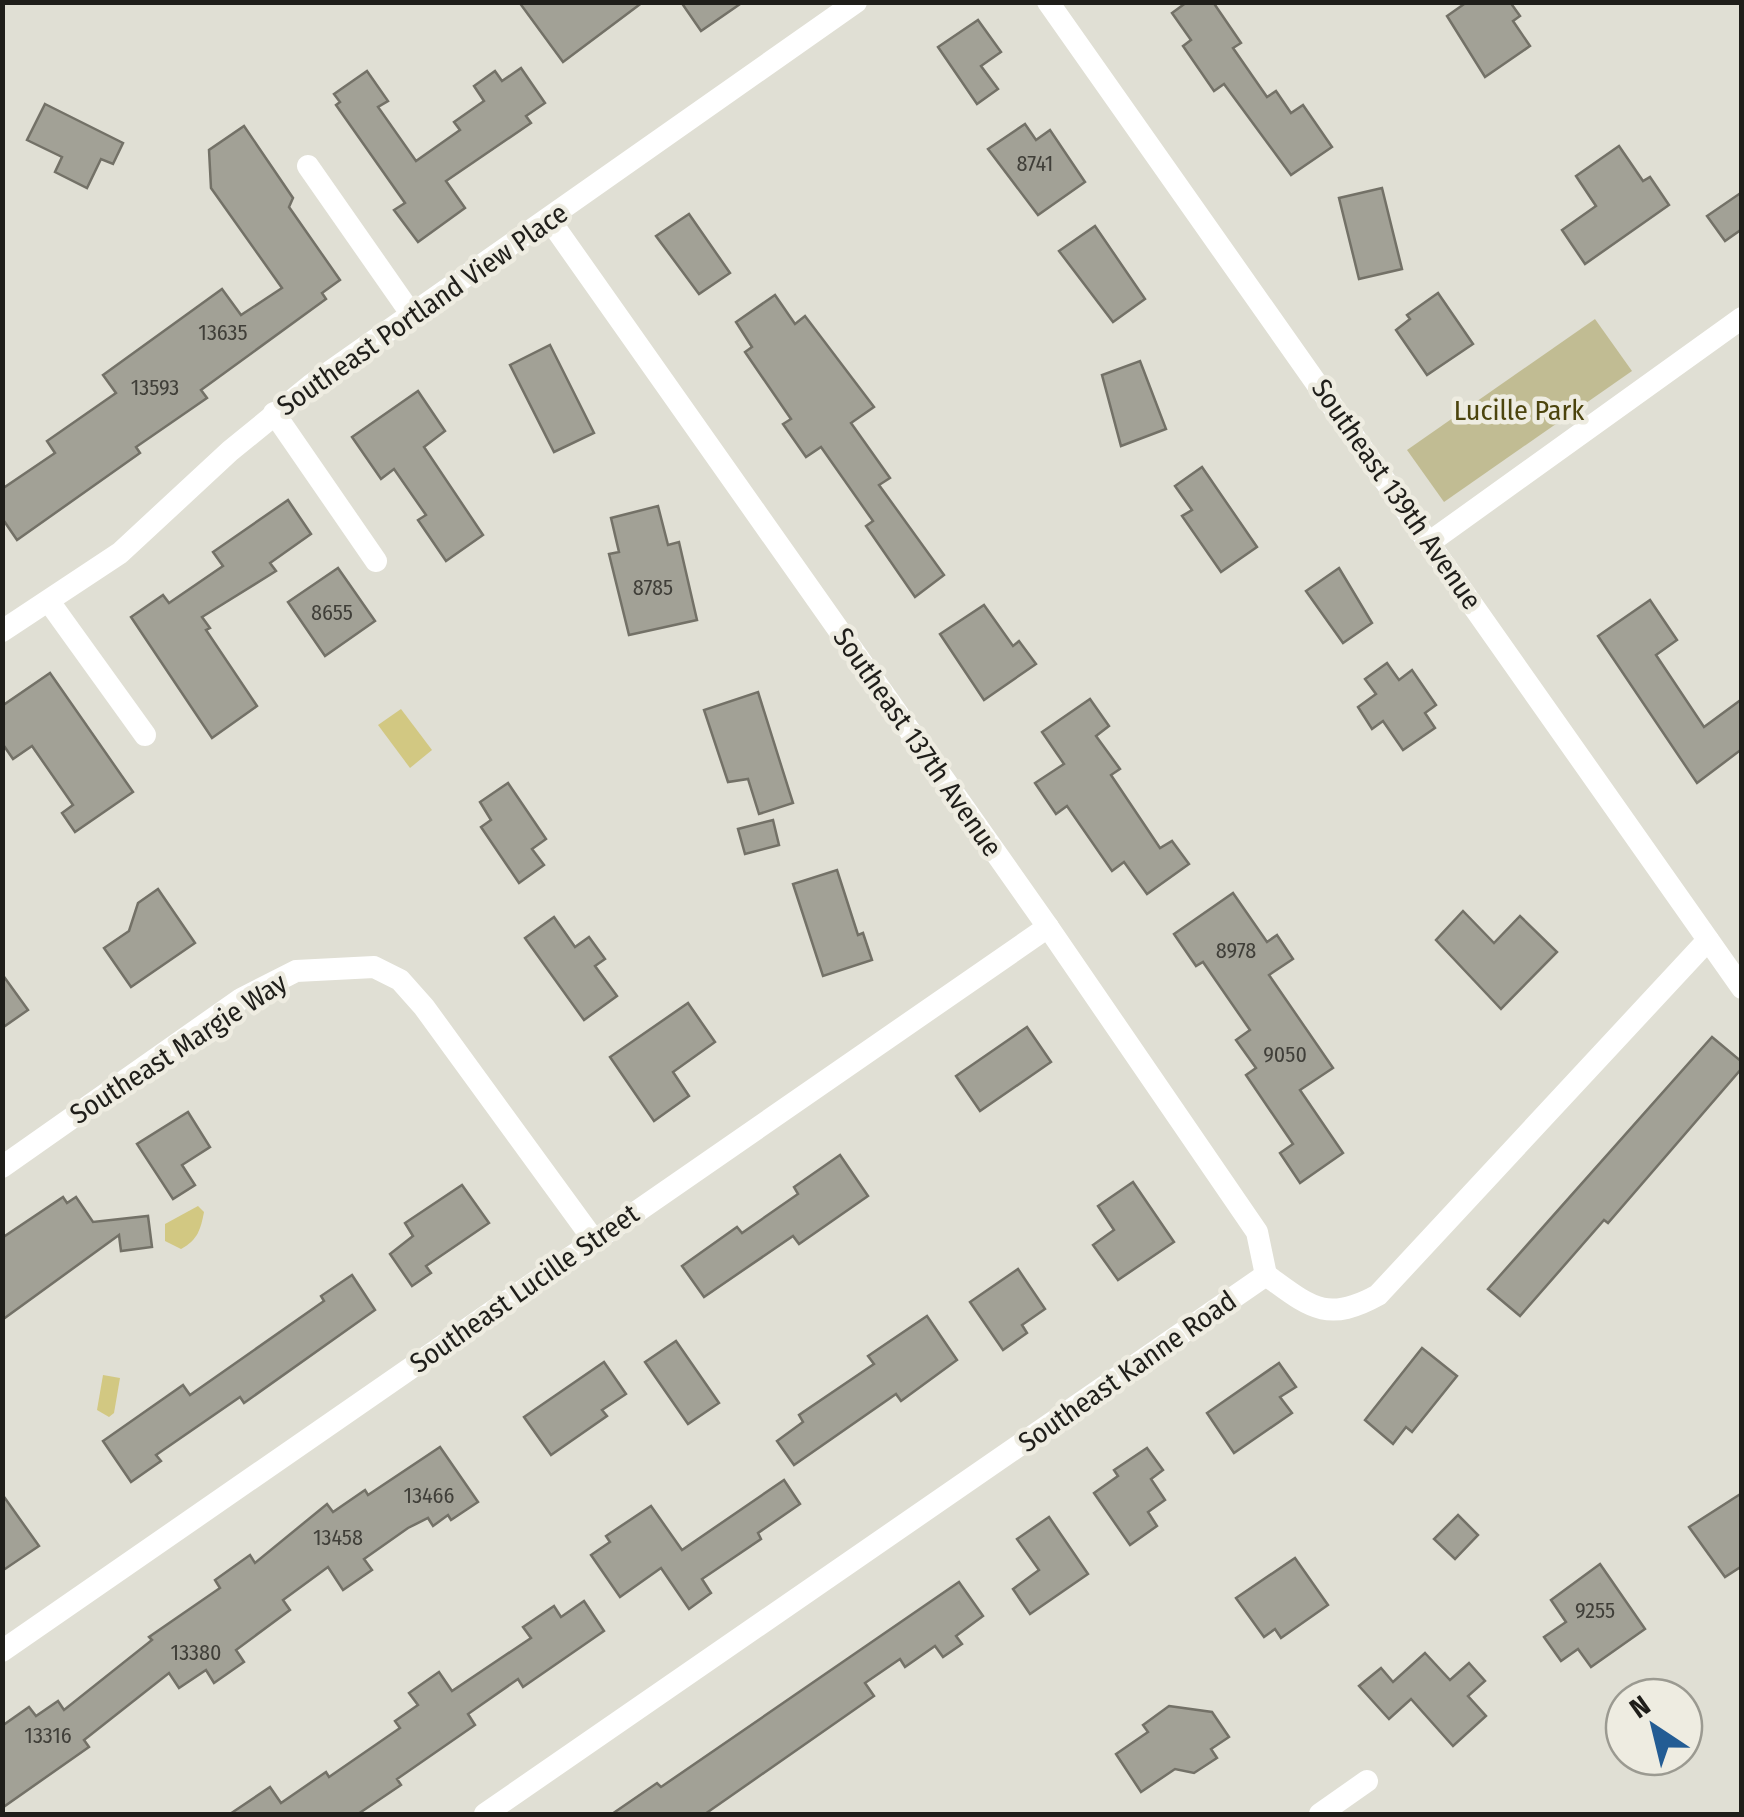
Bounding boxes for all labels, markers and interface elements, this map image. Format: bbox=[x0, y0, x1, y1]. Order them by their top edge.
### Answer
house number: 8741 bbox=[1017, 150, 1053, 177]
street label: Southeast Portland View Place bbox=[271, 196, 574, 422]
house number: 13635 bbox=[198, 319, 248, 346]
street label: Southeast 139th Avenue bbox=[1305, 373, 1489, 616]
house number: 13593 bbox=[131, 374, 179, 401]
park label: Lucille Park bbox=[1454, 394, 1585, 427]
house number: 8785 bbox=[633, 574, 673, 601]
house number: 8655 bbox=[311, 599, 353, 626]
street label: Southeast 137th Avenue bbox=[826, 622, 1009, 863]
house number: 8978 bbox=[1216, 937, 1256, 964]
street label: Southeast Margie Way bbox=[64, 966, 293, 1131]
house number: 9050 bbox=[1263, 1041, 1307, 1068]
street label: Southeast Lucille Street bbox=[404, 1197, 646, 1380]
street label: Southeast Kanne Road bbox=[1012, 1284, 1243, 1459]
house number: 13466 bbox=[404, 1482, 455, 1509]
house number: 13458 bbox=[313, 1524, 363, 1551]
house number: 9255 bbox=[1575, 1597, 1615, 1624]
house number: 13380 bbox=[171, 1639, 221, 1666]
north arrow bbox=[1604, 1677, 1704, 1777]
text: N bbox=[1624, 1689, 1656, 1725]
house number: 13316 bbox=[24, 1722, 72, 1749]

